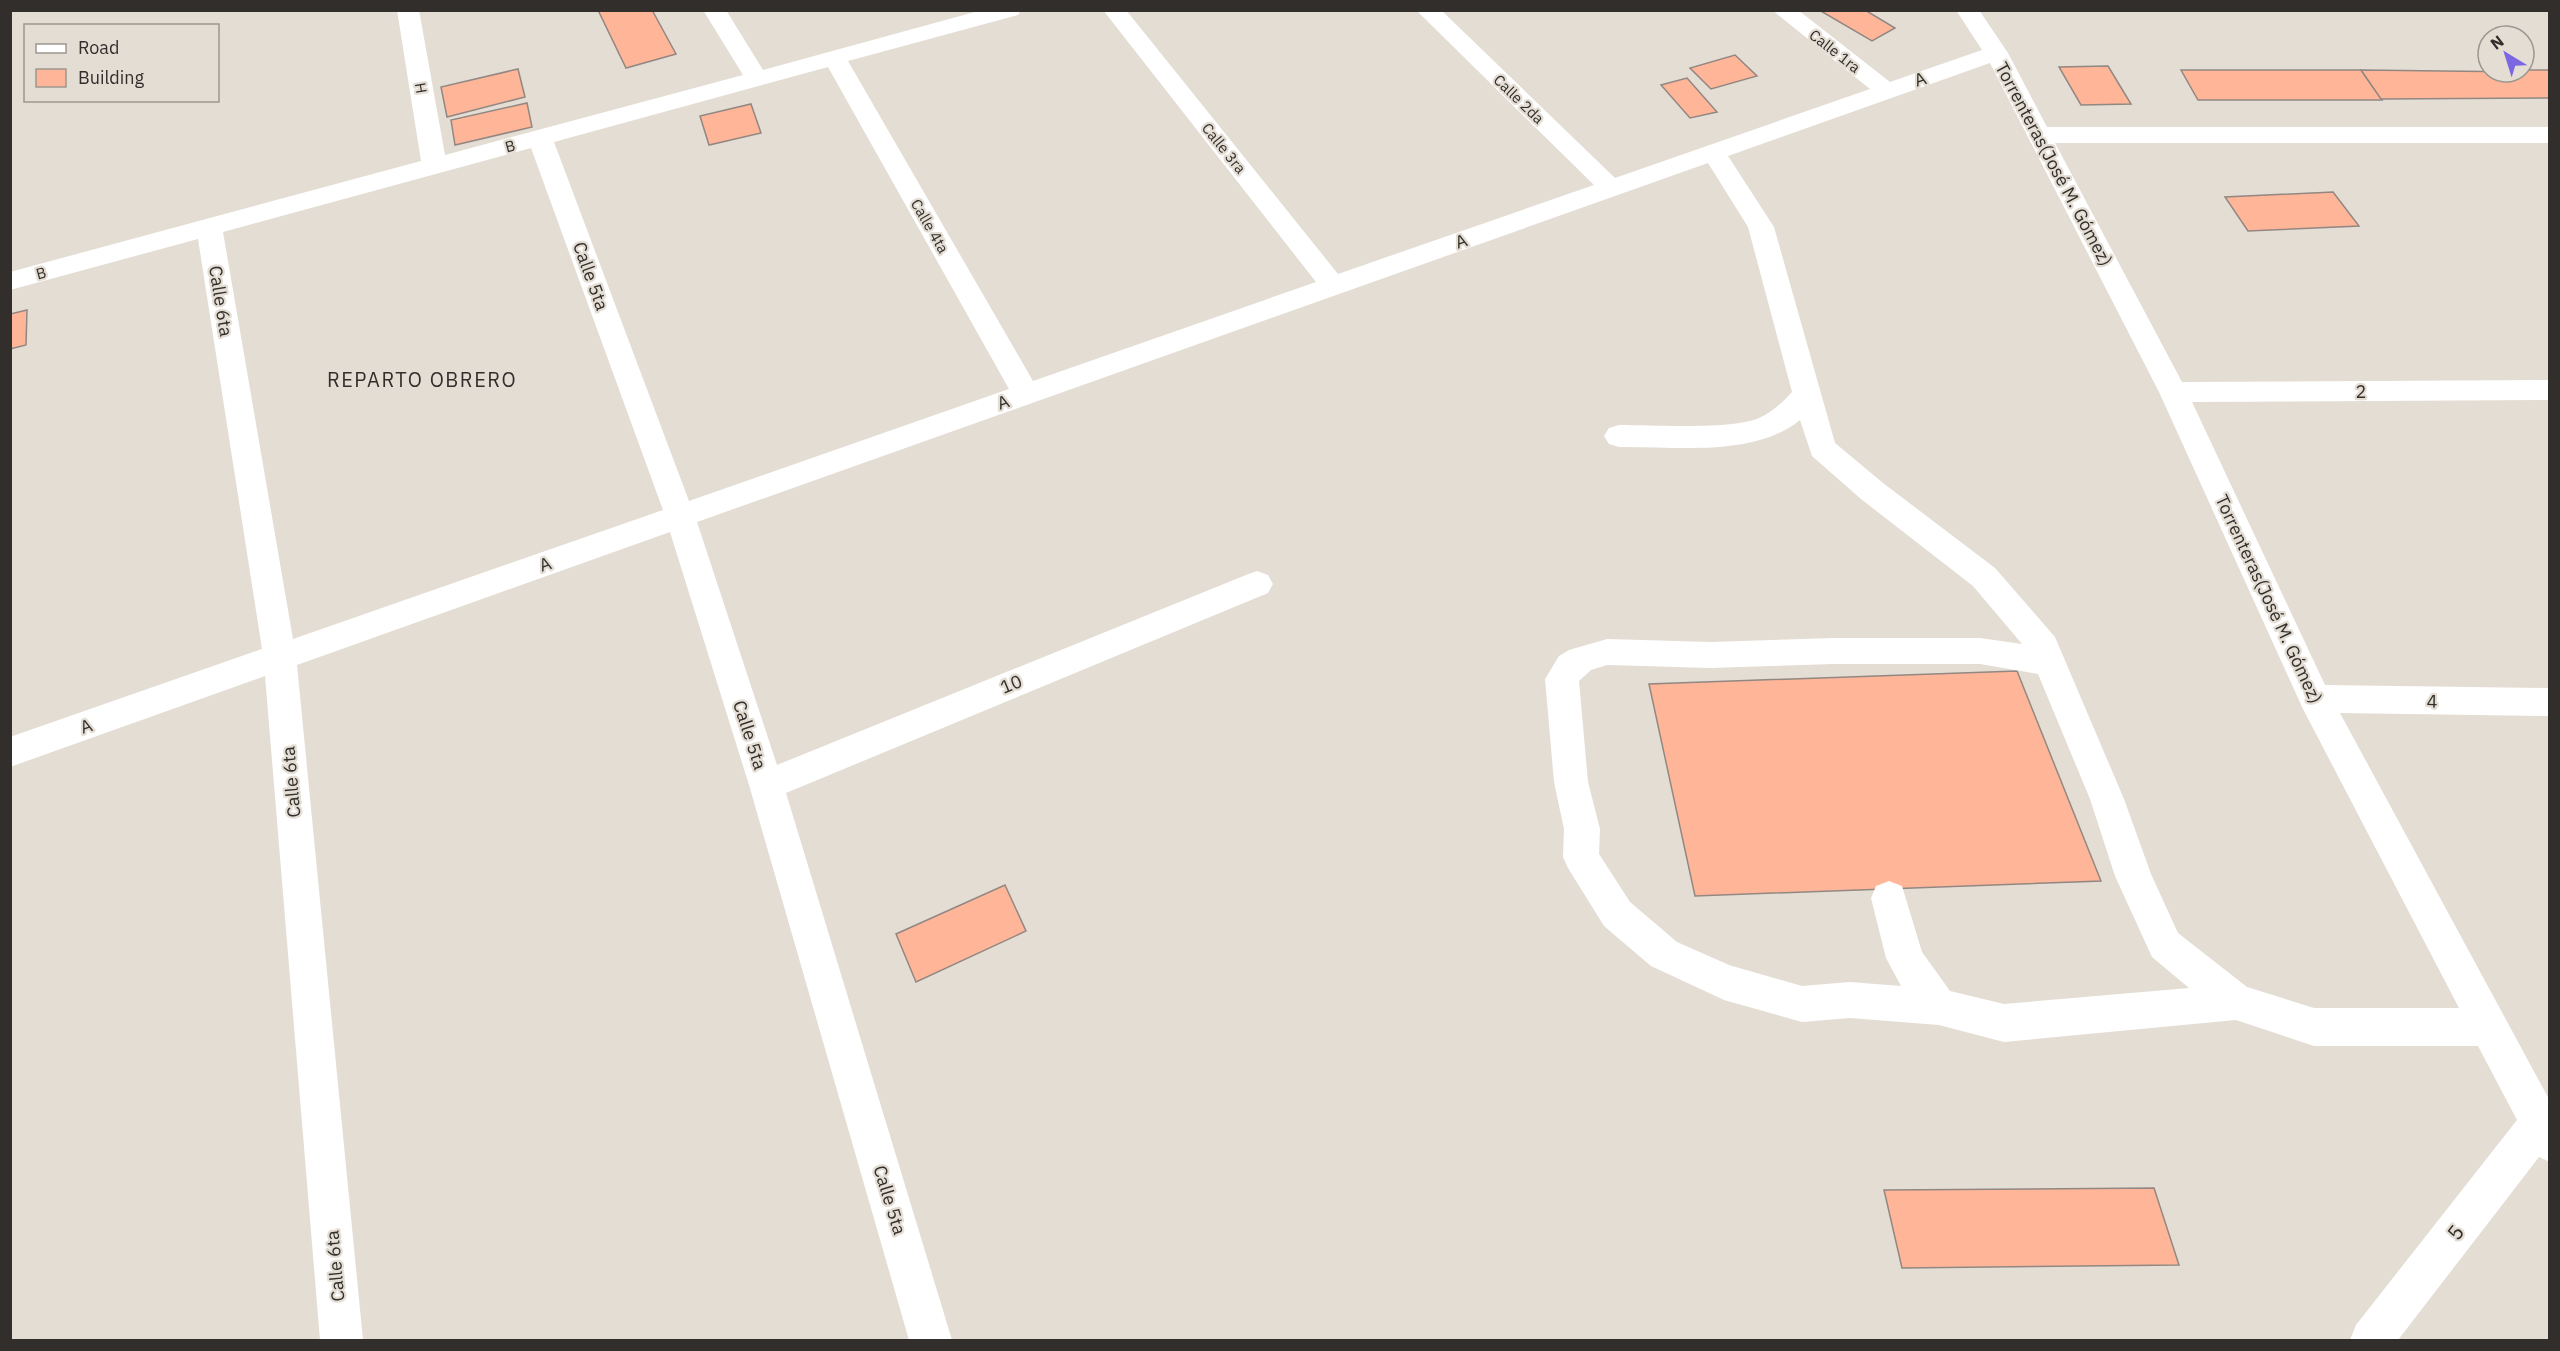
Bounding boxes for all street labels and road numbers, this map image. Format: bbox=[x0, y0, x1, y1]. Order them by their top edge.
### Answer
street label: Calle 1ra bbox=[1806, 25, 1864, 77]
street label: Torrenteras(José M. Gómez) bbox=[1990, 58, 2118, 270]
street label: A bbox=[1911, 66, 1930, 92]
street label: Calle 2da bbox=[1490, 70, 1548, 128]
street label: H bbox=[411, 81, 431, 95]
street label: Calle 3ra bbox=[1198, 119, 1250, 177]
street label: B bbox=[503, 136, 517, 156]
street label: Calle 4ta bbox=[907, 195, 953, 257]
street label: A bbox=[1452, 228, 1471, 254]
street label: Calle 5ta bbox=[568, 239, 614, 314]
street label: B bbox=[34, 263, 48, 283]
street label: Calle 6ta bbox=[204, 264, 238, 338]
street label: 2 bbox=[2356, 380, 2366, 403]
street label: A bbox=[994, 389, 1013, 415]
street label: Torrenteras(José M. Gómez) bbox=[2210, 491, 2328, 707]
street label: A bbox=[536, 551, 555, 577]
street label: 10 bbox=[997, 669, 1025, 699]
street label: 4 bbox=[2426, 689, 2438, 713]
street label: Calle 5ta bbox=[728, 698, 772, 773]
street label: A bbox=[77, 713, 96, 739]
street label: Calle 6ta bbox=[276, 745, 306, 819]
street label: Calle 5ta bbox=[869, 1163, 912, 1238]
street label: 5 bbox=[2440, 1218, 2470, 1246]
street label: Calle 6ta bbox=[320, 1229, 350, 1303]

